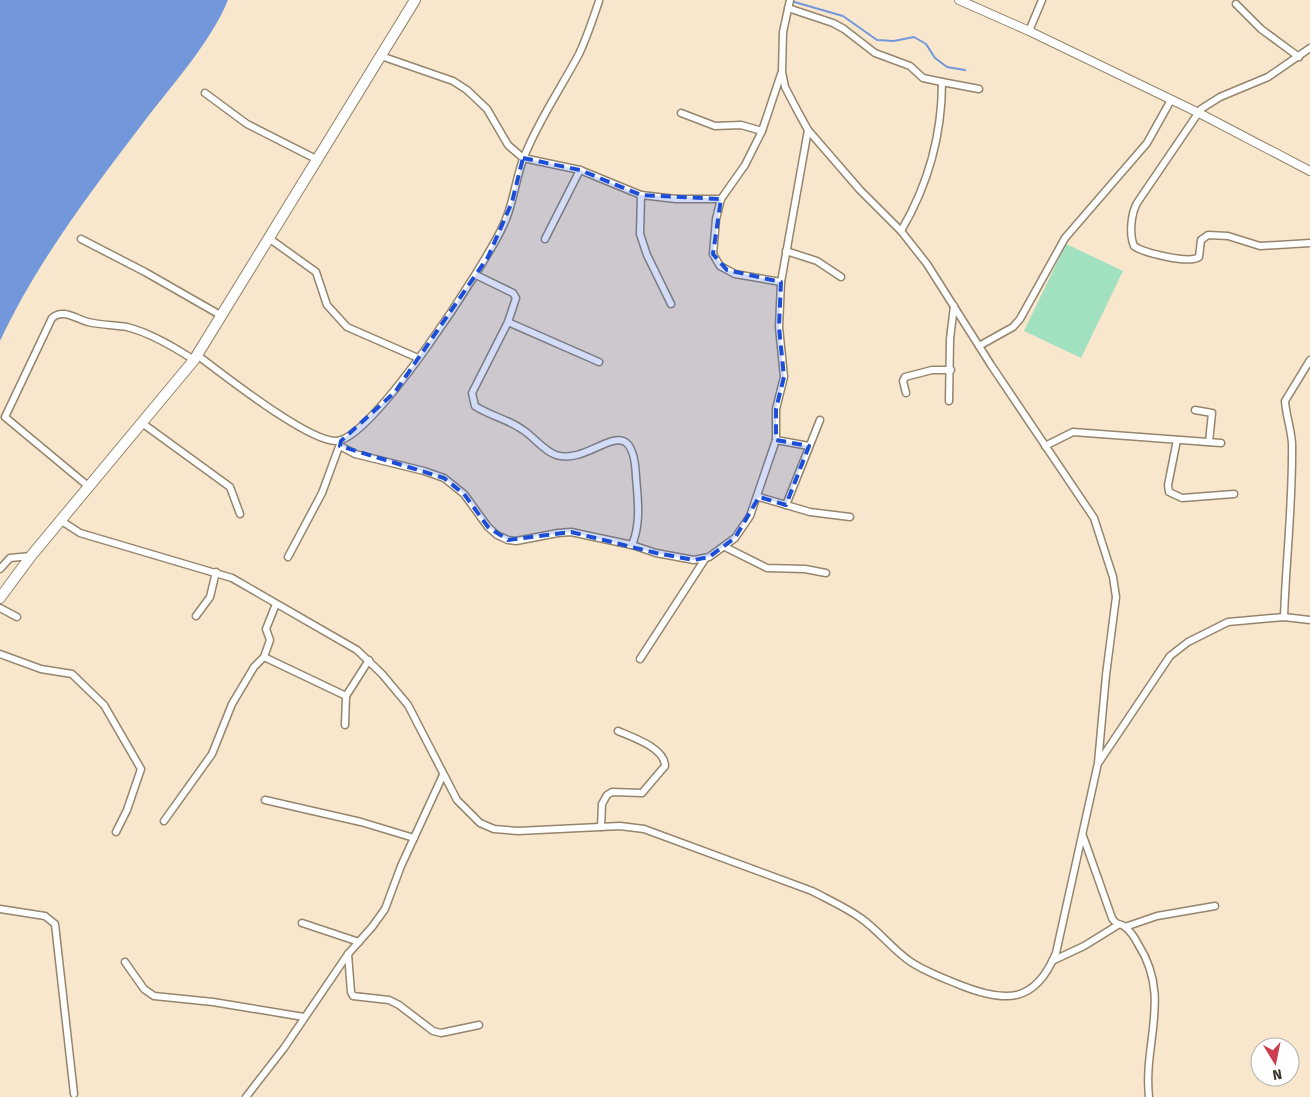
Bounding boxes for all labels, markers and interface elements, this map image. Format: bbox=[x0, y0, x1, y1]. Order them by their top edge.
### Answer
north arrow bbox=[1250, 1037, 1300, 1087]
text: N bbox=[1271, 1065, 1283, 1083]

